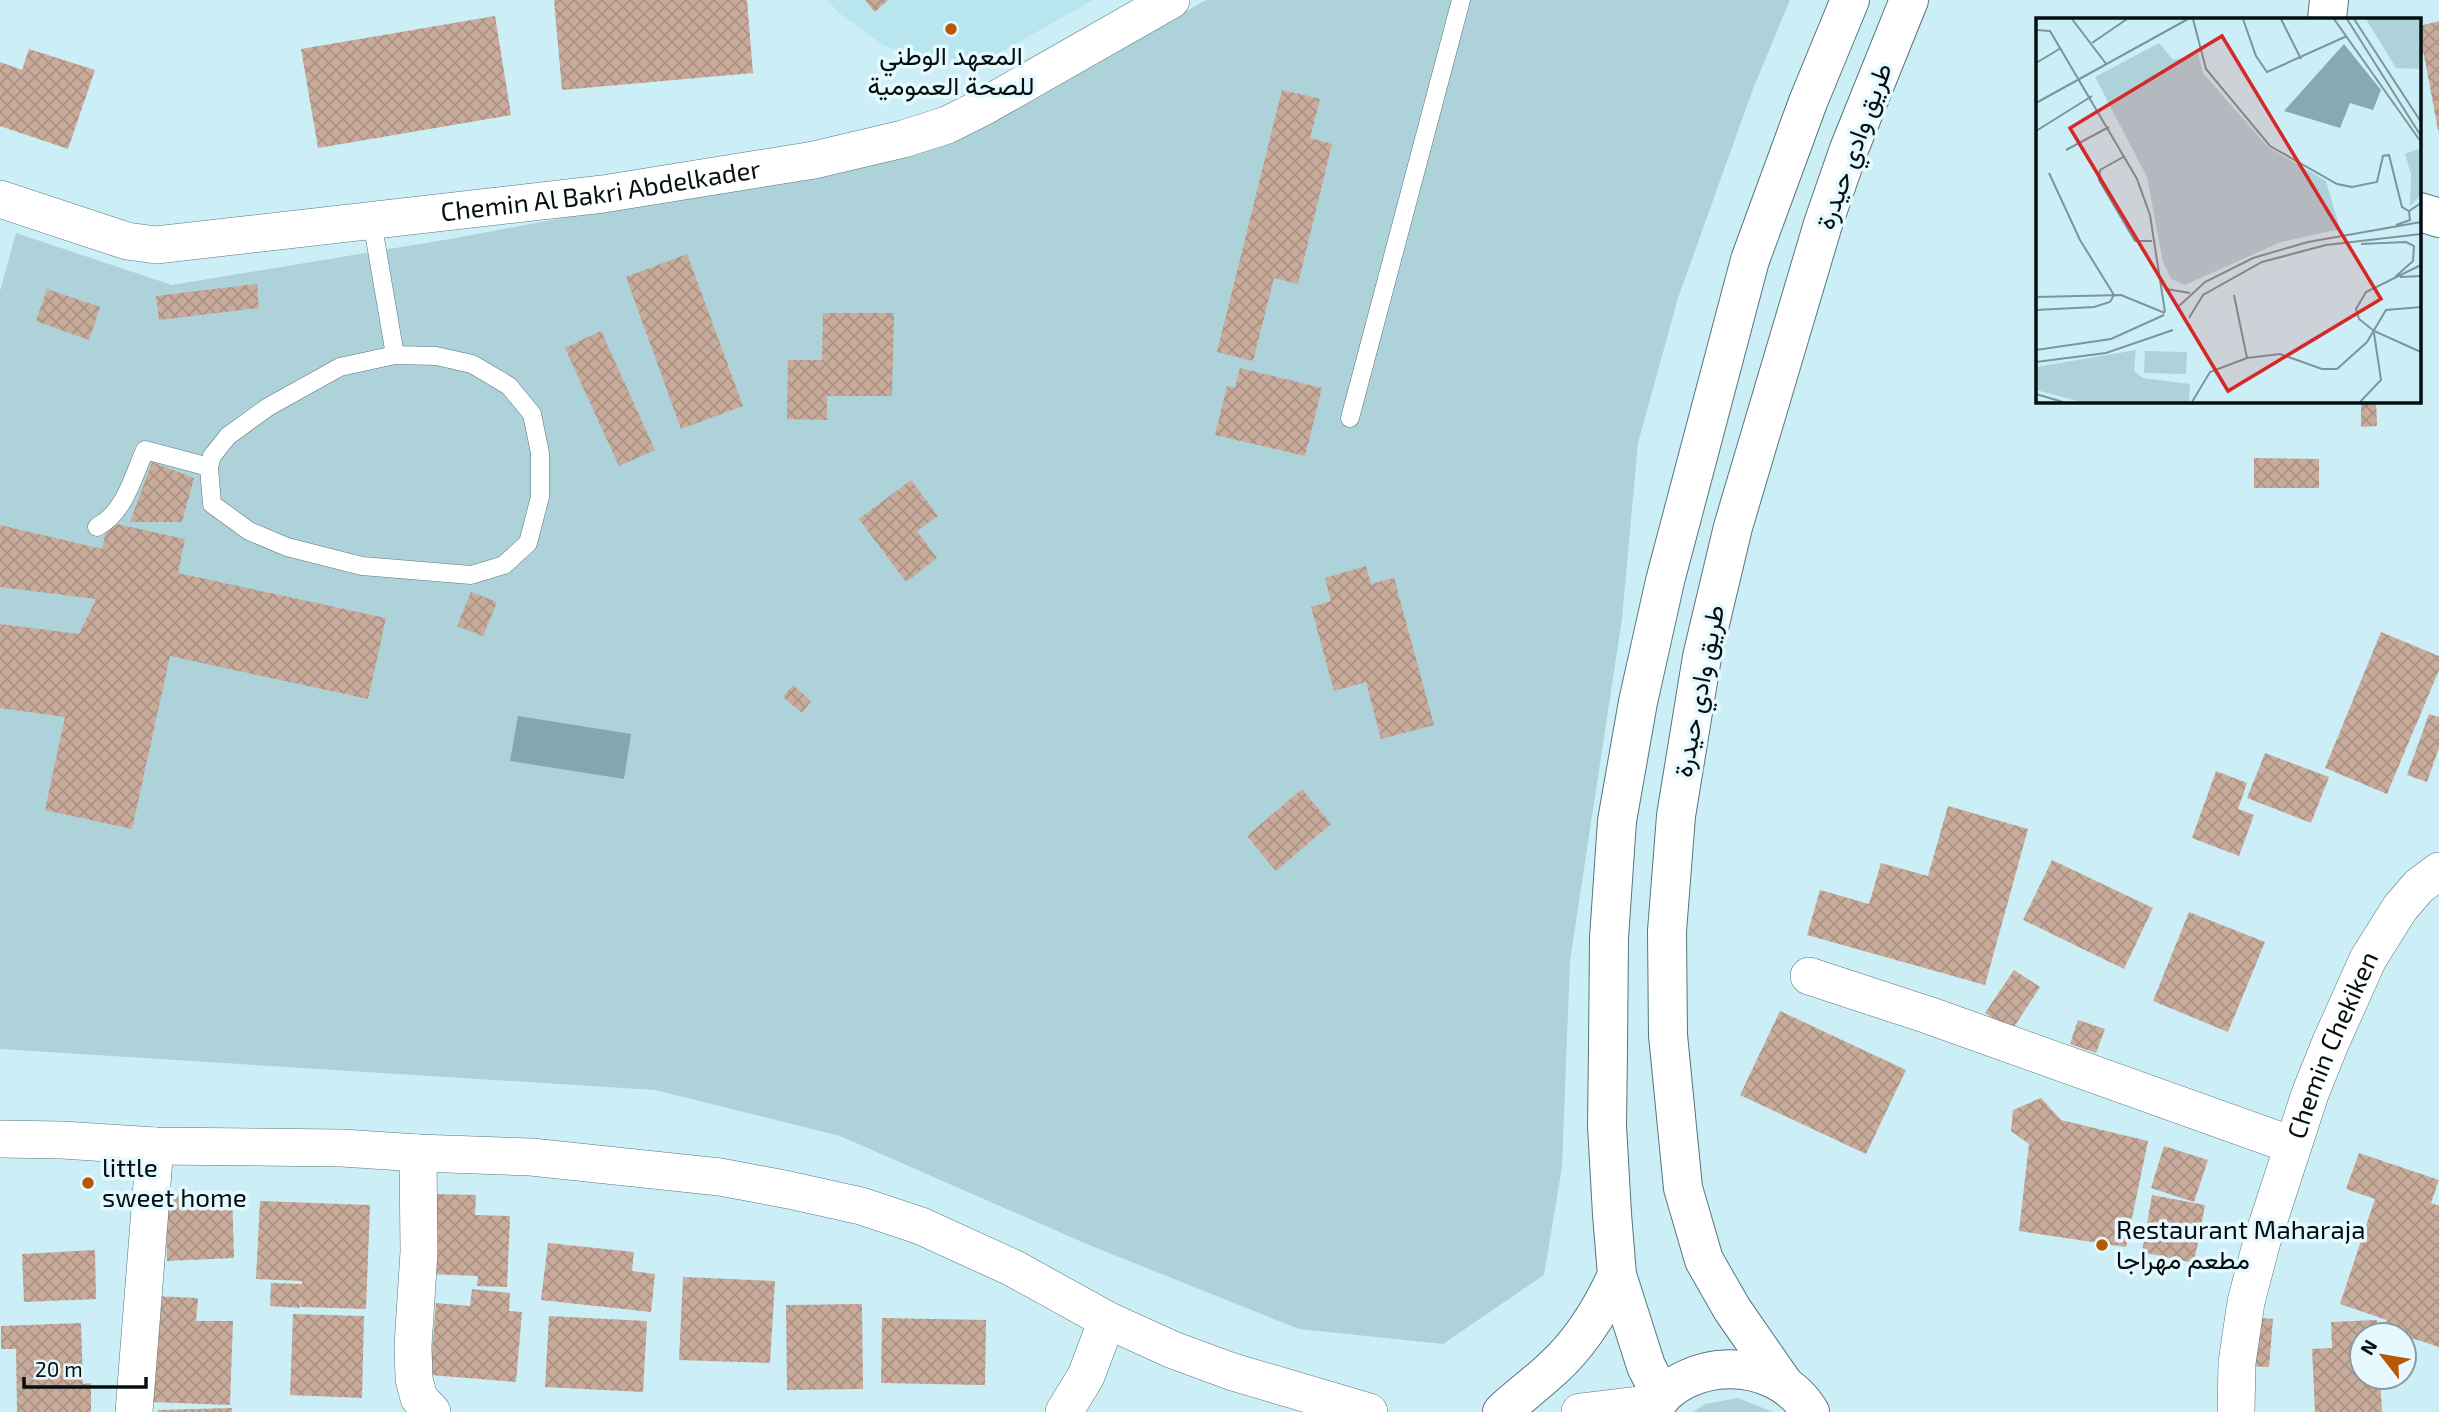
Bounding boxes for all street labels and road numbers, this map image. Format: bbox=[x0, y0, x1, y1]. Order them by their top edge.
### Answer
street label: طريق وادي حيدرة bbox=[1808, 58, 1904, 235]
street label: Chemin Al Bakri Abdelkader bbox=[439, 152, 763, 226]
street label: طريق وادي حيدرة bbox=[1666, 602, 1736, 781]
street label: Chemin Chekiken bbox=[2280, 946, 2383, 1142]

